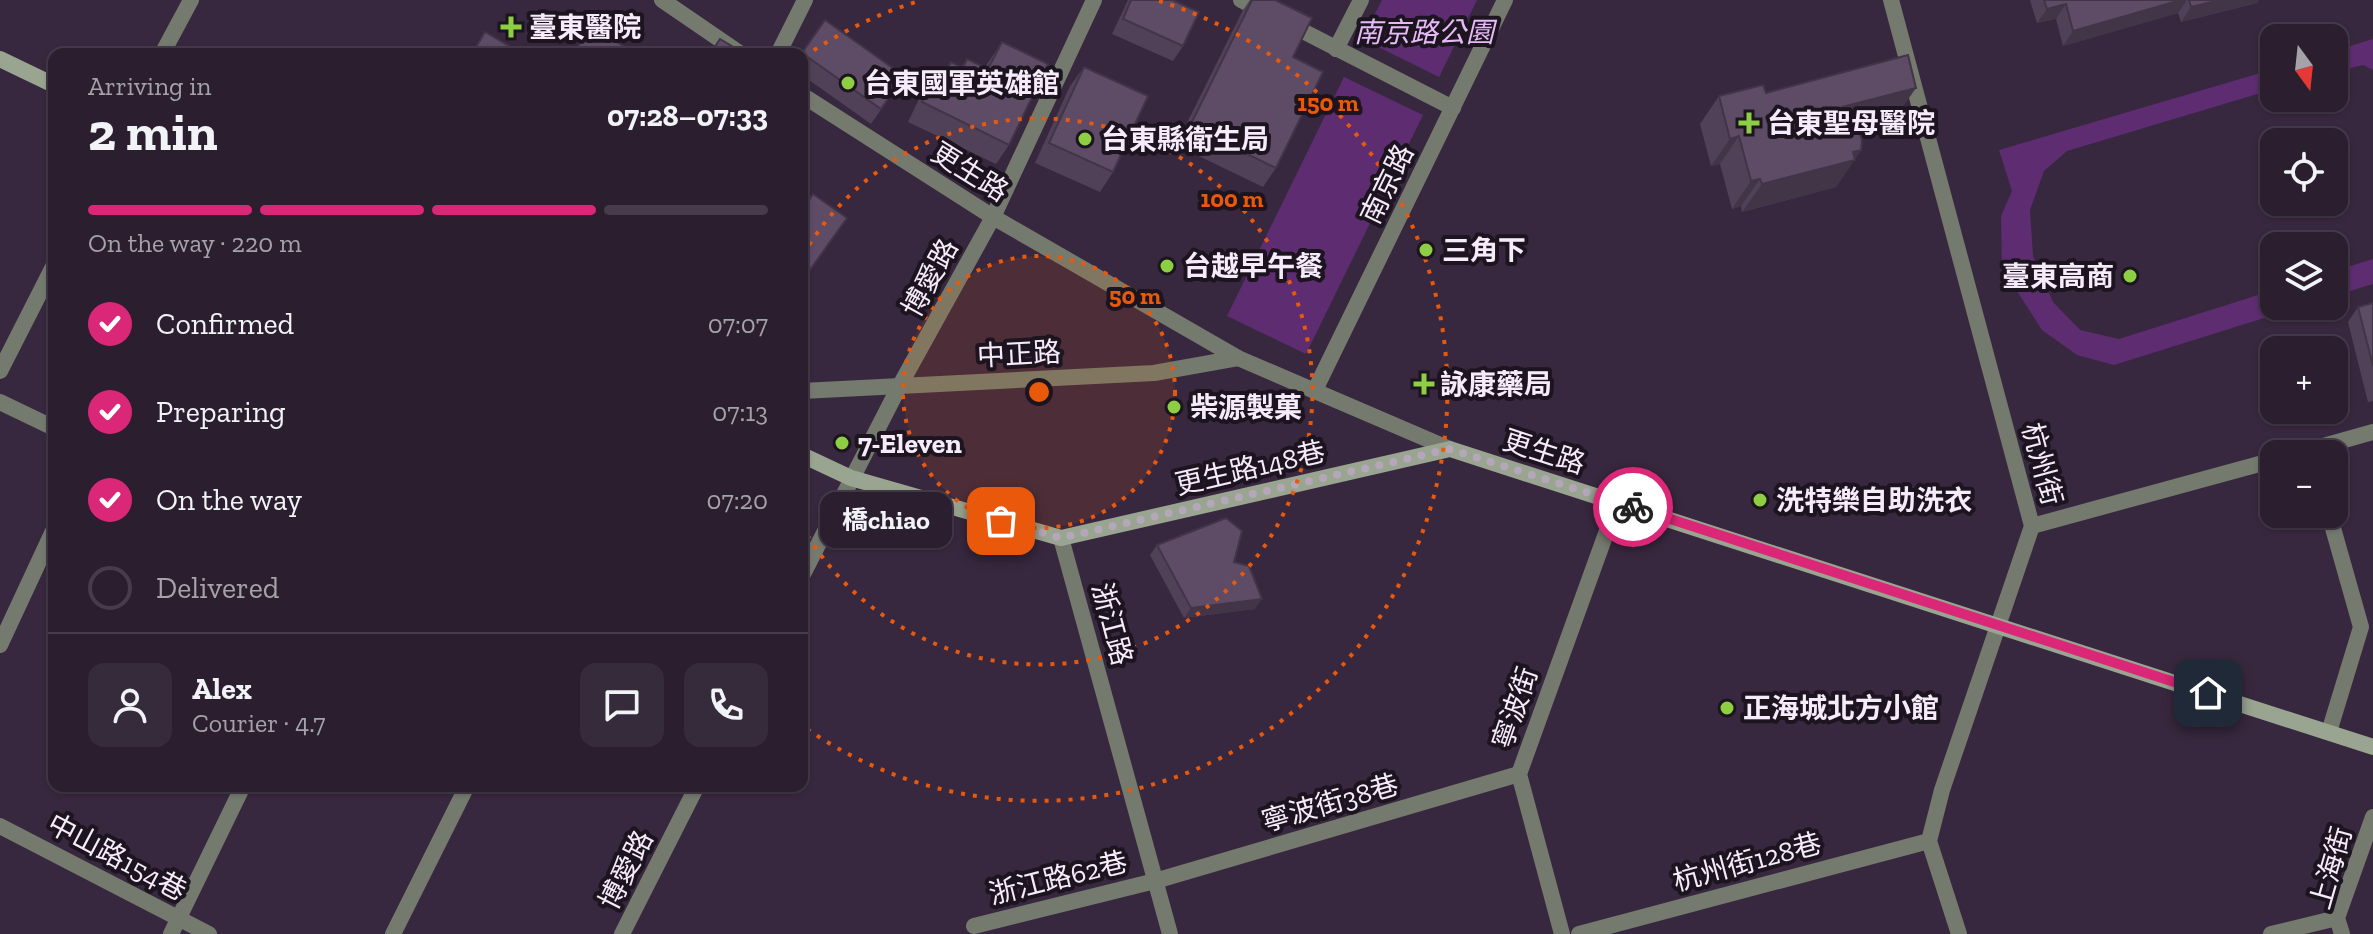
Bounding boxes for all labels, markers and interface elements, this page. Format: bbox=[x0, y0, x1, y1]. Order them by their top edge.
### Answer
place label: 臺東醫院 bbox=[529, 11, 641, 44]
marker: 臺東醫院 bbox=[500, 16, 522, 38]
park label: 南京路公園 bbox=[1354, 16, 1498, 49]
north arrow bbox=[2260, 24, 2348, 112]
map controls bbox=[2260, 24, 2348, 528]
place label: 台東國軍英雄館 bbox=[864, 67, 1060, 100]
text: Arriving in bbox=[88, 70, 211, 102]
marker: 台東國軍英雄館 bbox=[839, 74, 857, 92]
text: 150 m bbox=[1297, 88, 1359, 117]
text: 07:28–07:33 bbox=[607, 98, 768, 134]
text: 2 min bbox=[88, 101, 218, 163]
place label: 台東聖母醫院 bbox=[1767, 107, 1935, 140]
marker: 台東聖母醫院 bbox=[1738, 112, 1760, 134]
place label: 台東縣衛生局 bbox=[1101, 123, 1269, 156]
button: locate bbox=[2260, 128, 2348, 216]
marker: 台東縣衛生局 bbox=[1076, 130, 1094, 148]
street label: 更生路 bbox=[926, 136, 1014, 208]
street label: 南京路 bbox=[1354, 139, 1420, 229]
text: 100 m bbox=[1201, 184, 1263, 213]
text: On the way · 220 m bbox=[88, 227, 302, 259]
button: layers bbox=[2260, 232, 2348, 320]
street label: 博愛路 bbox=[895, 233, 965, 323]
place label: 三角下 bbox=[1442, 234, 1526, 267]
marker: 三角下 bbox=[1417, 241, 1435, 259]
place label: 台越早午餐 bbox=[1183, 250, 1323, 283]
marker: 台越早午餐 bbox=[1158, 257, 1176, 275]
place label: 臺東高商 bbox=[2002, 260, 2114, 293]
marker: 臺東高商 bbox=[2121, 267, 2139, 285]
text: 50 m bbox=[1109, 281, 1161, 310]
icon: check bbox=[88, 302, 132, 346]
text: Confirmed bbox=[156, 306, 294, 342]
text: 07:07 bbox=[708, 308, 768, 340]
street label: 中正路 bbox=[976, 335, 1062, 373]
button: + bbox=[2260, 336, 2348, 424]
place label: 詠康藥局 bbox=[1440, 368, 1552, 401]
marker: 詠康藥局 bbox=[1415, 375, 1433, 393]
centre of rings bbox=[1025, 378, 1053, 406]
icon: check bbox=[88, 390, 132, 434]
place label: 柴源製菓 bbox=[1190, 391, 1302, 424]
text: Preparing bbox=[156, 394, 286, 430]
text: 07:13 bbox=[712, 396, 768, 428]
marker: 柴源製菓 bbox=[1165, 398, 1183, 416]
street label: 杭州街 bbox=[2015, 419, 2069, 509]
street label: 更生路 bbox=[1499, 423, 1589, 481]
place label: 7-Eleven bbox=[858, 427, 962, 460]
marker: 7-Eleven bbox=[833, 434, 851, 452]
street label: 更生路148巷 bbox=[1172, 435, 1328, 501]
button: − bbox=[2260, 440, 2348, 528]
courier bbox=[1593, 467, 1673, 547]
icon: check bbox=[88, 478, 132, 522]
text: On the way bbox=[156, 482, 302, 518]
text: 07:20 bbox=[707, 484, 768, 516]
place label: 洗特樂自助洗衣 bbox=[1776, 484, 1972, 517]
icon: bike bbox=[1611, 485, 1655, 529]
pin bbox=[967, 487, 1035, 555]
marker: 洗特樂自助洗衣 bbox=[1751, 491, 1769, 509]
callout: 橋chiao bbox=[821, 493, 953, 549]
icon: bag bbox=[979, 499, 1023, 543]
text: 橋chiao bbox=[842, 504, 930, 536]
text: Delivered bbox=[156, 570, 279, 606]
street label: 浙江路 bbox=[1085, 579, 1139, 669]
pin bbox=[2174, 659, 2242, 727]
button: person bbox=[88, 663, 172, 747]
button: chat bbox=[580, 663, 664, 747]
button: phone bbox=[684, 663, 768, 747]
street label: 寧波街 bbox=[1486, 663, 1544, 753]
text: Alex bbox=[192, 671, 252, 707]
icon: home bbox=[2186, 671, 2230, 715]
place label: 正海城北方小館 bbox=[1743, 692, 1939, 725]
marker: 正海城北方小館 bbox=[1718, 699, 1736, 717]
text: Courier · 4.7 bbox=[192, 707, 326, 739]
street label: 寧波街38巷 bbox=[1258, 768, 1402, 838]
street label: 中山路154巷 bbox=[42, 807, 192, 907]
street label: 上海街 bbox=[2304, 823, 2358, 913]
street label: 博愛路 bbox=[592, 825, 660, 915]
street label: 杭州街128巷 bbox=[1669, 826, 1825, 898]
street label: 浙江路62巷 bbox=[985, 845, 1131, 911]

